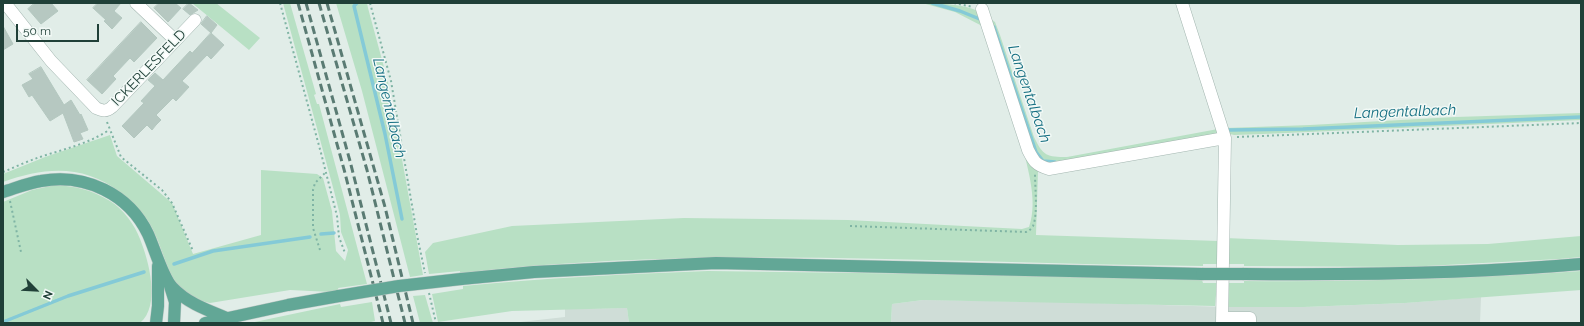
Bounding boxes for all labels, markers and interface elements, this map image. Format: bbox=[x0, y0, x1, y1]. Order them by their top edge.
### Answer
scale bar bbox=[18, 16, 101, 42]
text: 50 m bbox=[23, 24, 51, 38]
street label: ICKERLESFELD bbox=[108, 26, 190, 110]
water label: Langentalbach bbox=[1004, 43, 1054, 145]
water label: Langentalbach bbox=[369, 56, 409, 160]
water label: Langentalbach bbox=[1354, 101, 1456, 123]
north arrow bbox=[16, 270, 56, 310]
text: N bbox=[40, 289, 55, 302]

